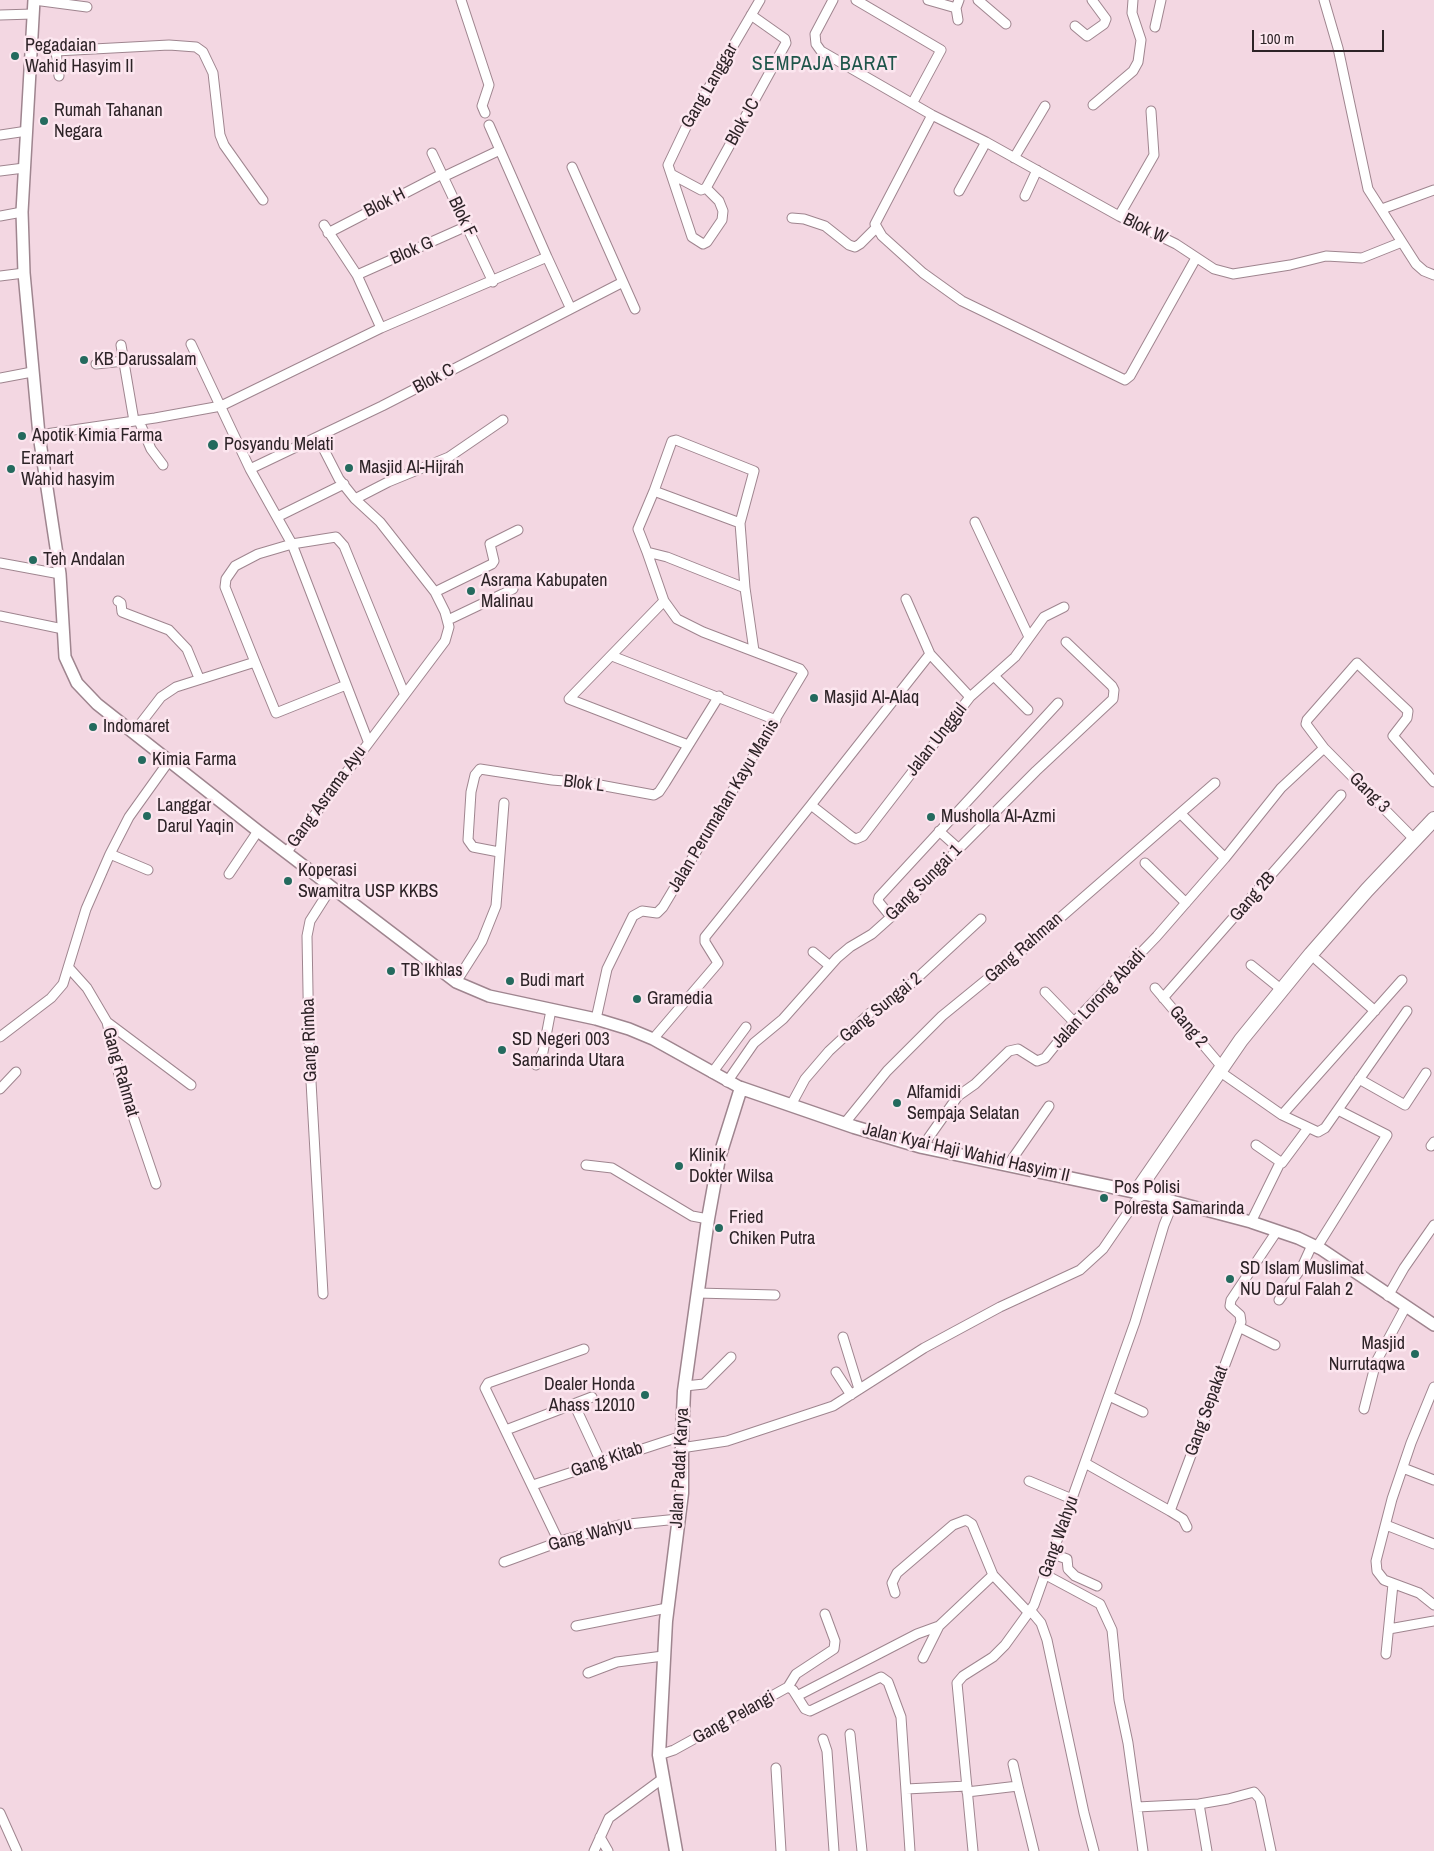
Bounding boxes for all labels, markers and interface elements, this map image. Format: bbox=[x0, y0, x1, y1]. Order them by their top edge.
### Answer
scale bar bbox=[1254, 20, 1386, 52]
text: 100 m bbox=[1260, 28, 1294, 49]
place label: Pegadaian Wahid Hasyim II bbox=[25, 35, 134, 78]
street label: Gang Langgar bbox=[677, 40, 743, 132]
marker: Pegadaian Wahid Hasyim II bbox=[9, 50, 21, 62]
district label: SEMPAJA BARAT bbox=[750, 53, 900, 77]
street label: Blok JC bbox=[721, 95, 765, 149]
place label: Rumah Tahanan Negara bbox=[54, 100, 163, 142]
marker: Rumah Tahanan Negara bbox=[38, 115, 50, 127]
street label: Blok H bbox=[361, 184, 409, 222]
street label: Blok F bbox=[443, 193, 481, 241]
street label: Blok W bbox=[1119, 209, 1171, 249]
street label: Blok G bbox=[387, 232, 437, 270]
place label: KB Darussalam bbox=[94, 349, 197, 371]
marker: KB Darussalam bbox=[78, 354, 90, 366]
street label: Blok C bbox=[410, 359, 458, 399]
place label: Apotik Kimia Farma bbox=[32, 425, 163, 447]
marker: Apotik Kimia Farma bbox=[16, 430, 28, 442]
place label: Posyandu Melati bbox=[224, 434, 334, 456]
marker: Posyandu Melati bbox=[206, 438, 220, 452]
place label: Eramart Wahid hasyim bbox=[21, 448, 115, 490]
place label: Masjid Al-Hijrah bbox=[359, 457, 464, 479]
marker: Masjid Al-Hijrah bbox=[343, 462, 355, 474]
marker: Eramart Wahid hasyim bbox=[5, 463, 17, 475]
place label: Teh Andalan bbox=[43, 549, 125, 571]
marker: Teh Andalan bbox=[27, 554, 39, 566]
place label: Asrama Kabupaten Malinau bbox=[481, 570, 607, 612]
marker: Asrama Kabupaten Malinau bbox=[465, 585, 477, 597]
place label: Masjid Al-Alaq bbox=[824, 687, 919, 709]
marker: Masjid Al-Alaq bbox=[808, 692, 820, 704]
street label: Jalan Unggul bbox=[902, 699, 972, 781]
place label: Indomaret bbox=[103, 716, 169, 738]
street label: Jalan Perumahan Kayu Manis bbox=[664, 716, 784, 896]
marker: Indomaret bbox=[87, 721, 99, 733]
street label: Gang Asrama Ayu bbox=[283, 742, 371, 852]
place label: Kimia Farma bbox=[152, 749, 237, 771]
marker: Kimia Farma bbox=[136, 754, 148, 766]
street label: Gang 3 bbox=[1344, 768, 1394, 818]
street label: Blok L bbox=[562, 771, 606, 797]
place label: Langgar Darul Yaqin bbox=[157, 795, 234, 838]
place label: Musholla Al-Azmi bbox=[941, 806, 1056, 828]
marker: Langgar Darul Yaqin bbox=[141, 810, 153, 822]
marker: Musholla Al-Azmi bbox=[925, 811, 937, 823]
street label: Gang Sungai 1 bbox=[881, 840, 967, 926]
place label: Koperasi Swamitra USP KKBS bbox=[298, 860, 438, 902]
street label: Gang 2B bbox=[1226, 868, 1280, 926]
marker: Koperasi Swamitra USP KKBS bbox=[282, 875, 294, 887]
street label: Gang Rahman bbox=[981, 908, 1067, 988]
street label: Jalan Lorong Abadi bbox=[1047, 945, 1151, 1053]
place label: TB Ikhlas bbox=[401, 960, 463, 982]
marker: TB Ikhlas bbox=[385, 965, 397, 977]
street label: Gang Sungai 2 bbox=[836, 968, 926, 1048]
place label: Budi mart bbox=[520, 970, 584, 992]
marker: Budi mart bbox=[504, 975, 516, 987]
place label: Gramedia bbox=[647, 988, 713, 1010]
marker: Gramedia bbox=[631, 993, 643, 1005]
street label: Gang Rimba bbox=[298, 998, 322, 1082]
street label: Gang 2 bbox=[1164, 1002, 1212, 1052]
street label: Gang Rahmat bbox=[97, 1025, 143, 1119]
place label: SD Negeri 003 Samarinda Utara bbox=[512, 1029, 624, 1072]
marker: SD Negeri 003 Samarinda Utara bbox=[496, 1044, 508, 1056]
place label: Alfamidi Sempaja Selatan bbox=[907, 1082, 1019, 1124]
marker: Alfamidi Sempaja Selatan bbox=[891, 1097, 903, 1109]
street label: Jalan Kyai Haji Wahid Hasyim II bbox=[860, 1119, 1072, 1187]
place label: Klinik Dokter Wilsa bbox=[689, 1145, 773, 1188]
marker: Klinik Dokter Wilsa bbox=[673, 1160, 685, 1172]
place label: Pos Polisi Polresta Samarinda bbox=[1114, 1177, 1244, 1220]
marker: Pos Polisi Polresta Samarinda bbox=[1098, 1192, 1110, 1204]
place label: Fried Chiken Putra bbox=[729, 1207, 815, 1250]
marker: Fried Chiken Putra bbox=[713, 1222, 725, 1234]
place label: SD Islam Muslimat NU Darul Falah 2 bbox=[1240, 1258, 1364, 1300]
marker: SD Islam Muslimat NU Darul Falah 2 bbox=[1224, 1273, 1236, 1285]
place label: Masjid Nurrutaqwa bbox=[1329, 1333, 1405, 1376]
marker: Masjid Nurrutaqwa bbox=[1409, 1348, 1421, 1360]
street label: Gang Sepakat bbox=[1181, 1363, 1233, 1459]
place label: Dealer Honda Ahass 12010 bbox=[544, 1374, 635, 1416]
marker: Dealer Honda Ahass 12010 bbox=[639, 1389, 651, 1401]
street label: Jalan Padat Karya bbox=[666, 1407, 694, 1529]
street label: Gang Kitab bbox=[568, 1438, 646, 1482]
street label: Gang Wahyu bbox=[1034, 1493, 1084, 1581]
street label: Gang Wahyu bbox=[546, 1513, 634, 1557]
street label: Gang Pelangi bbox=[689, 1687, 779, 1749]

